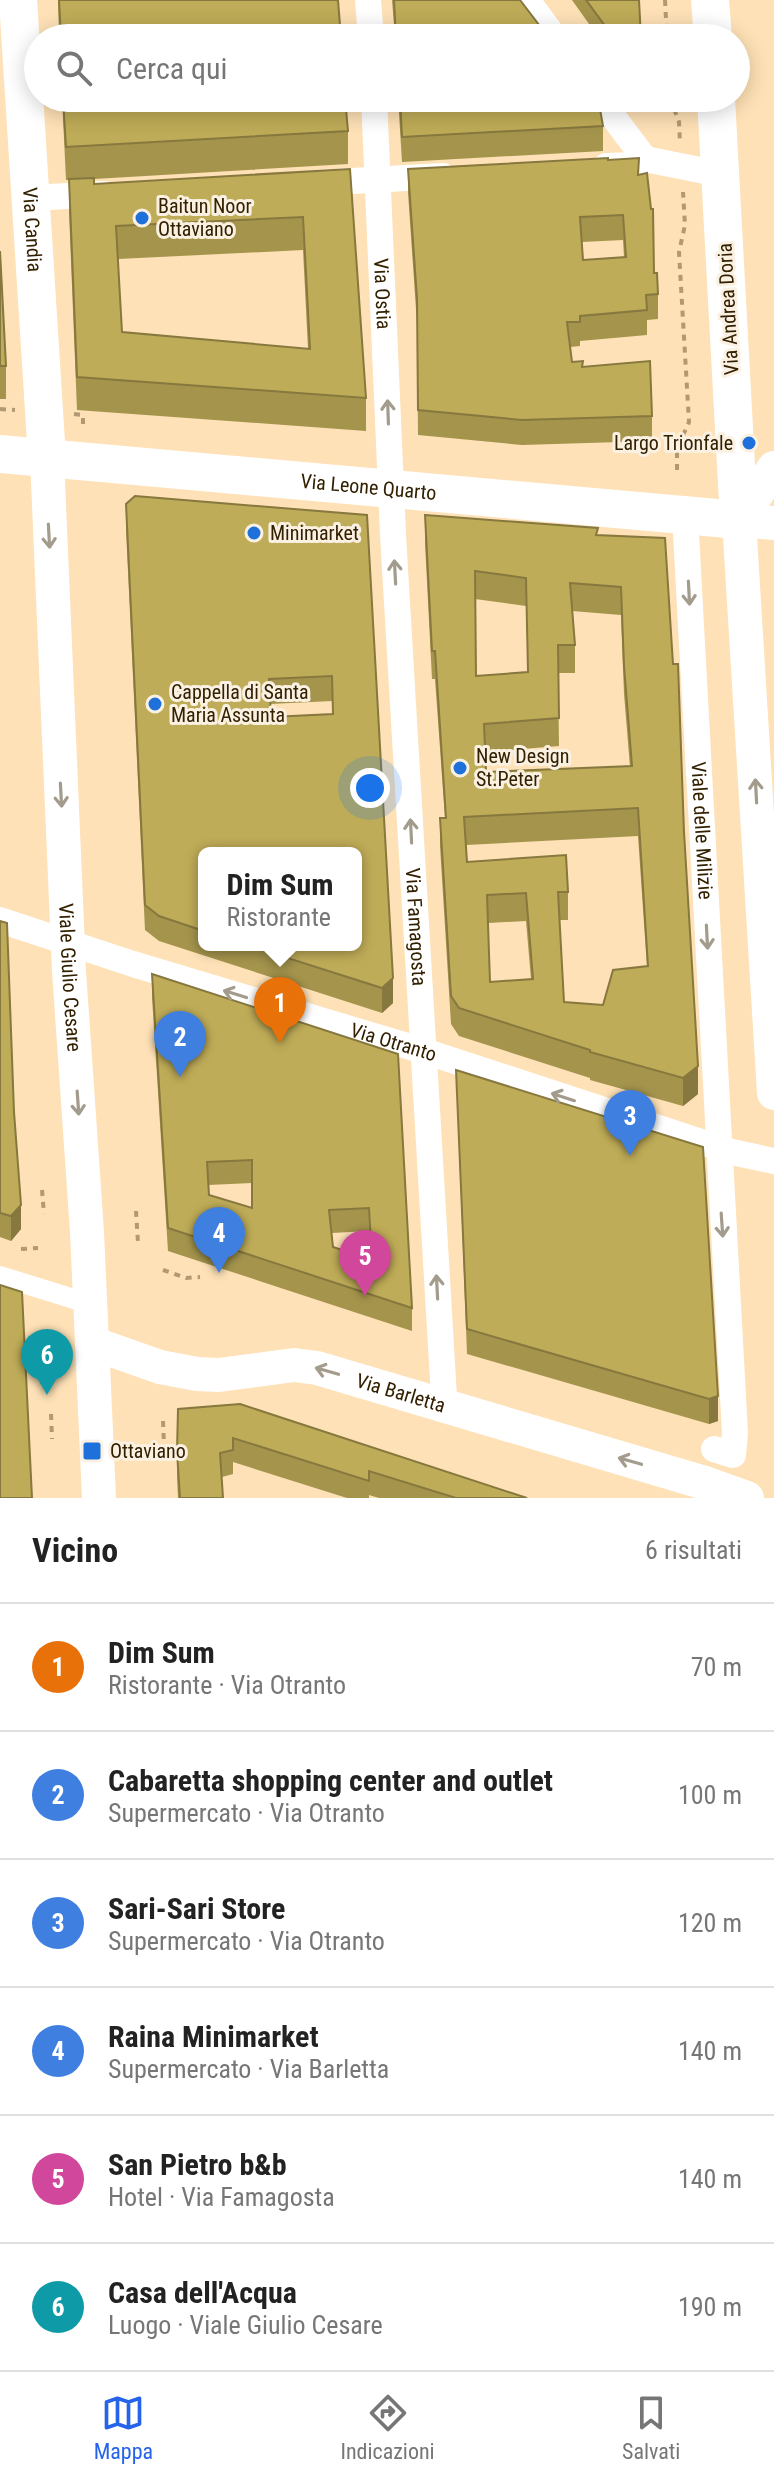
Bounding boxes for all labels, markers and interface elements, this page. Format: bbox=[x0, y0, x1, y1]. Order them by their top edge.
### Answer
search box bbox=[24, 24, 750, 112]
icon: search bbox=[52, 46, 96, 90]
text: Cerca qui bbox=[116, 51, 227, 86]
street label: Via Candia bbox=[18, 186, 47, 273]
place label: Baitun Noor Ottaviano bbox=[158, 194, 252, 241]
marker: Baitun Noor Ottaviano bbox=[133, 209, 151, 227]
street label: Via Andrea Doria bbox=[713, 242, 743, 376]
street label: Via Ostia bbox=[369, 258, 396, 330]
one-way arrow bbox=[380, 399, 395, 426]
place label: Largo Trionfale bbox=[614, 431, 733, 455]
marker: Largo Trionfale bbox=[740, 434, 758, 452]
street label: Via Leone Quarto bbox=[300, 469, 437, 505]
place label: Minimarket bbox=[270, 521, 359, 545]
one-way arrow bbox=[41, 522, 56, 549]
marker: Minimarket bbox=[245, 524, 263, 542]
one-way arrow bbox=[387, 559, 402, 586]
one-way arrow bbox=[682, 579, 697, 606]
place label: Cappella di Santa Maria Assunta bbox=[171, 680, 309, 727]
marker: Cappella di Santa Maria Assunta bbox=[146, 695, 164, 713]
place label: New Design St.Peter bbox=[476, 744, 569, 791]
marker: New Design St.Peter bbox=[451, 759, 469, 777]
street label: Viale delle Milizie bbox=[686, 761, 718, 900]
your location bbox=[350, 768, 390, 808]
one-way arrow bbox=[748, 778, 763, 805]
one-way arrow bbox=[53, 781, 68, 808]
one-way arrow bbox=[403, 818, 418, 845]
popup bbox=[198, 847, 362, 951]
text: Dim Sum bbox=[227, 867, 333, 902]
street label: Via Famagosta bbox=[401, 867, 432, 987]
text: Ristorante bbox=[227, 902, 331, 932]
street label: Viale Giulio Cesare bbox=[54, 903, 87, 1052]
one-way arrow bbox=[700, 923, 715, 950]
pin: 1 bbox=[254, 977, 306, 1043]
one-way arrow bbox=[223, 986, 249, 1001]
pin: 2 bbox=[154, 1011, 206, 1077]
street label: Via Otranto bbox=[348, 1018, 440, 1066]
one-way arrow bbox=[551, 1088, 576, 1103]
one-way arrow bbox=[71, 1089, 86, 1116]
pin: 3 bbox=[604, 1090, 656, 1156]
pin: 4 bbox=[193, 1207, 245, 1273]
one-way arrow bbox=[715, 1211, 730, 1238]
pin: 5 bbox=[339, 1230, 391, 1296]
one-way arrow bbox=[429, 1274, 444, 1301]
pin: 6 bbox=[21, 1329, 73, 1395]
one-way arrow bbox=[315, 1363, 341, 1378]
street label: Via Barletta bbox=[353, 1368, 448, 1417]
place label: Ottaviano bbox=[110, 1439, 186, 1463]
marker: Ottaviano bbox=[81, 1440, 103, 1462]
one-way arrow bbox=[618, 1453, 643, 1467]
text: Vicino bbox=[32, 1530, 118, 1570]
text: 6 risultati bbox=[645, 1535, 742, 1565]
text: Dim Sum bbox=[108, 1635, 215, 1670]
text: 1 bbox=[51, 1652, 65, 1682]
text: 70 m bbox=[691, 1652, 742, 1682]
text: Ristorante · Via Otranto bbox=[108, 1670, 346, 1700]
text: Cabaretta shopping center and outlet bbox=[108, 1763, 553, 1798]
text: 2 bbox=[51, 1780, 65, 1810]
text: 100 m bbox=[678, 1780, 742, 1810]
text: Supermercato · Via Otranto bbox=[108, 1798, 385, 1828]
text: Sari-Sari Store bbox=[108, 1891, 285, 1926]
text: 3 bbox=[51, 1908, 65, 1938]
text: 120 m bbox=[678, 1908, 742, 1938]
text: Supermercato · Via Otranto bbox=[108, 1926, 385, 1956]
text: Raina Minimarket bbox=[108, 2019, 319, 2054]
text: 4 bbox=[51, 2036, 65, 2066]
text: 140 m bbox=[678, 2036, 742, 2066]
text: Supermercato · Via Barletta bbox=[108, 2054, 389, 2084]
text: San Pietro b&b bbox=[108, 2147, 286, 2182]
text: 5 bbox=[51, 2164, 65, 2194]
text: 140 m bbox=[678, 2164, 742, 2194]
text: Hotel · Via Famagosta bbox=[108, 2182, 335, 2212]
text: Casa dell'Acqua bbox=[108, 2275, 297, 2310]
text: 6 bbox=[51, 2292, 65, 2322]
text: 190 m bbox=[678, 2292, 742, 2322]
text: Luogo · Viale Giulio Cesare bbox=[108, 2310, 383, 2340]
tab: Mappa bbox=[94, 2391, 153, 2464]
tab: Indicazioni bbox=[340, 2391, 435, 2464]
tab: Salvati bbox=[622, 2391, 680, 2464]

